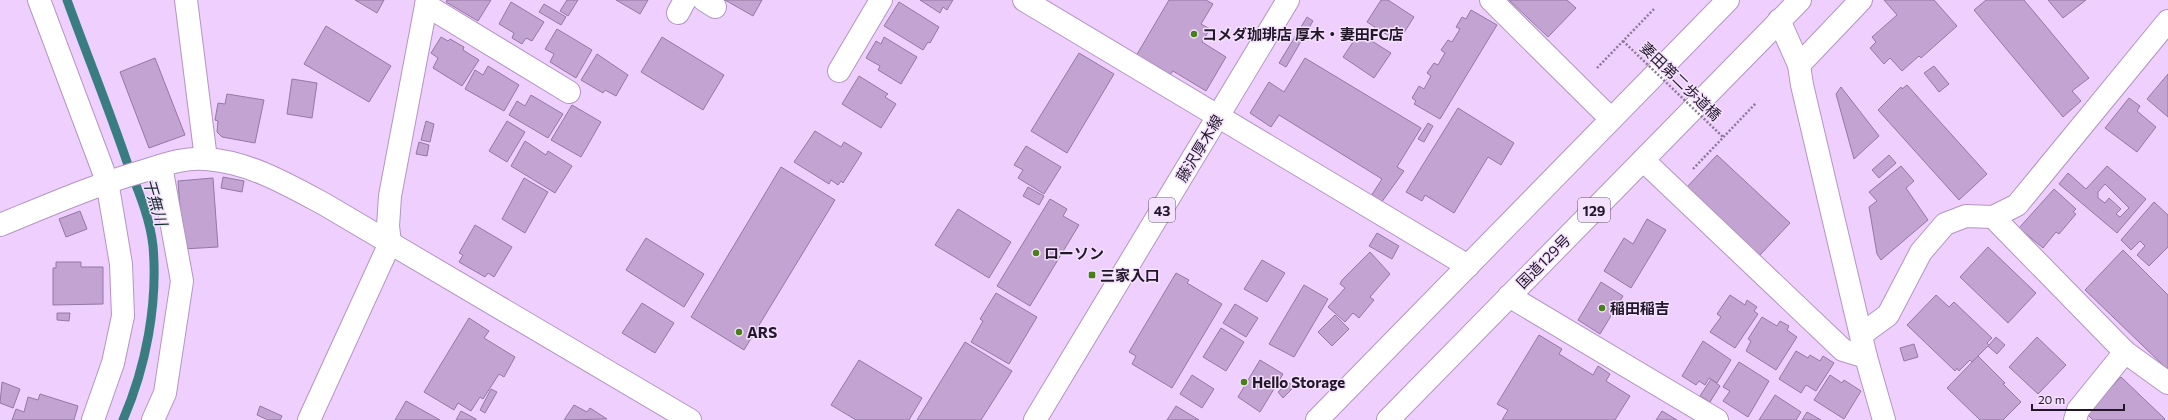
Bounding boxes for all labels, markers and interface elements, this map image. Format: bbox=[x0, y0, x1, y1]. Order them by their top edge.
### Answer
place label: コメダ珈琲店 厚木・妻田FC店 bbox=[1202, 25, 1404, 43]
marker: コメダ珈琲店 厚木・妻田FC店 bbox=[1189, 29, 1199, 39]
street label: 妻田第二歩道橋 bbox=[1637, 38, 1725, 124]
street label: 藤沢厚木線 bbox=[1172, 111, 1226, 185]
water label: 干無川 bbox=[140, 176, 172, 230]
road number: 43 bbox=[1149, 198, 1175, 222]
road number: 129 bbox=[1578, 198, 1610, 222]
street label: 国道129号 bbox=[1512, 230, 1574, 292]
place label: ローソン bbox=[1044, 244, 1104, 262]
marker: ローソン bbox=[1031, 248, 1041, 258]
place label: 三家入口 bbox=[1100, 266, 1160, 284]
marker: 三家入口 bbox=[1087, 270, 1097, 280]
place label: 稲田稲吉 bbox=[1610, 299, 1670, 317]
marker: 稲田稲吉 bbox=[1597, 303, 1607, 313]
place label: ARS bbox=[747, 323, 777, 341]
marker: ARS bbox=[734, 327, 744, 337]
place label: Hello Storage bbox=[1252, 373, 1345, 391]
marker: Hello Storage bbox=[1239, 377, 1249, 387]
scale bar bbox=[2032, 386, 2124, 412]
text: 20 m bbox=[2038, 392, 2065, 406]

